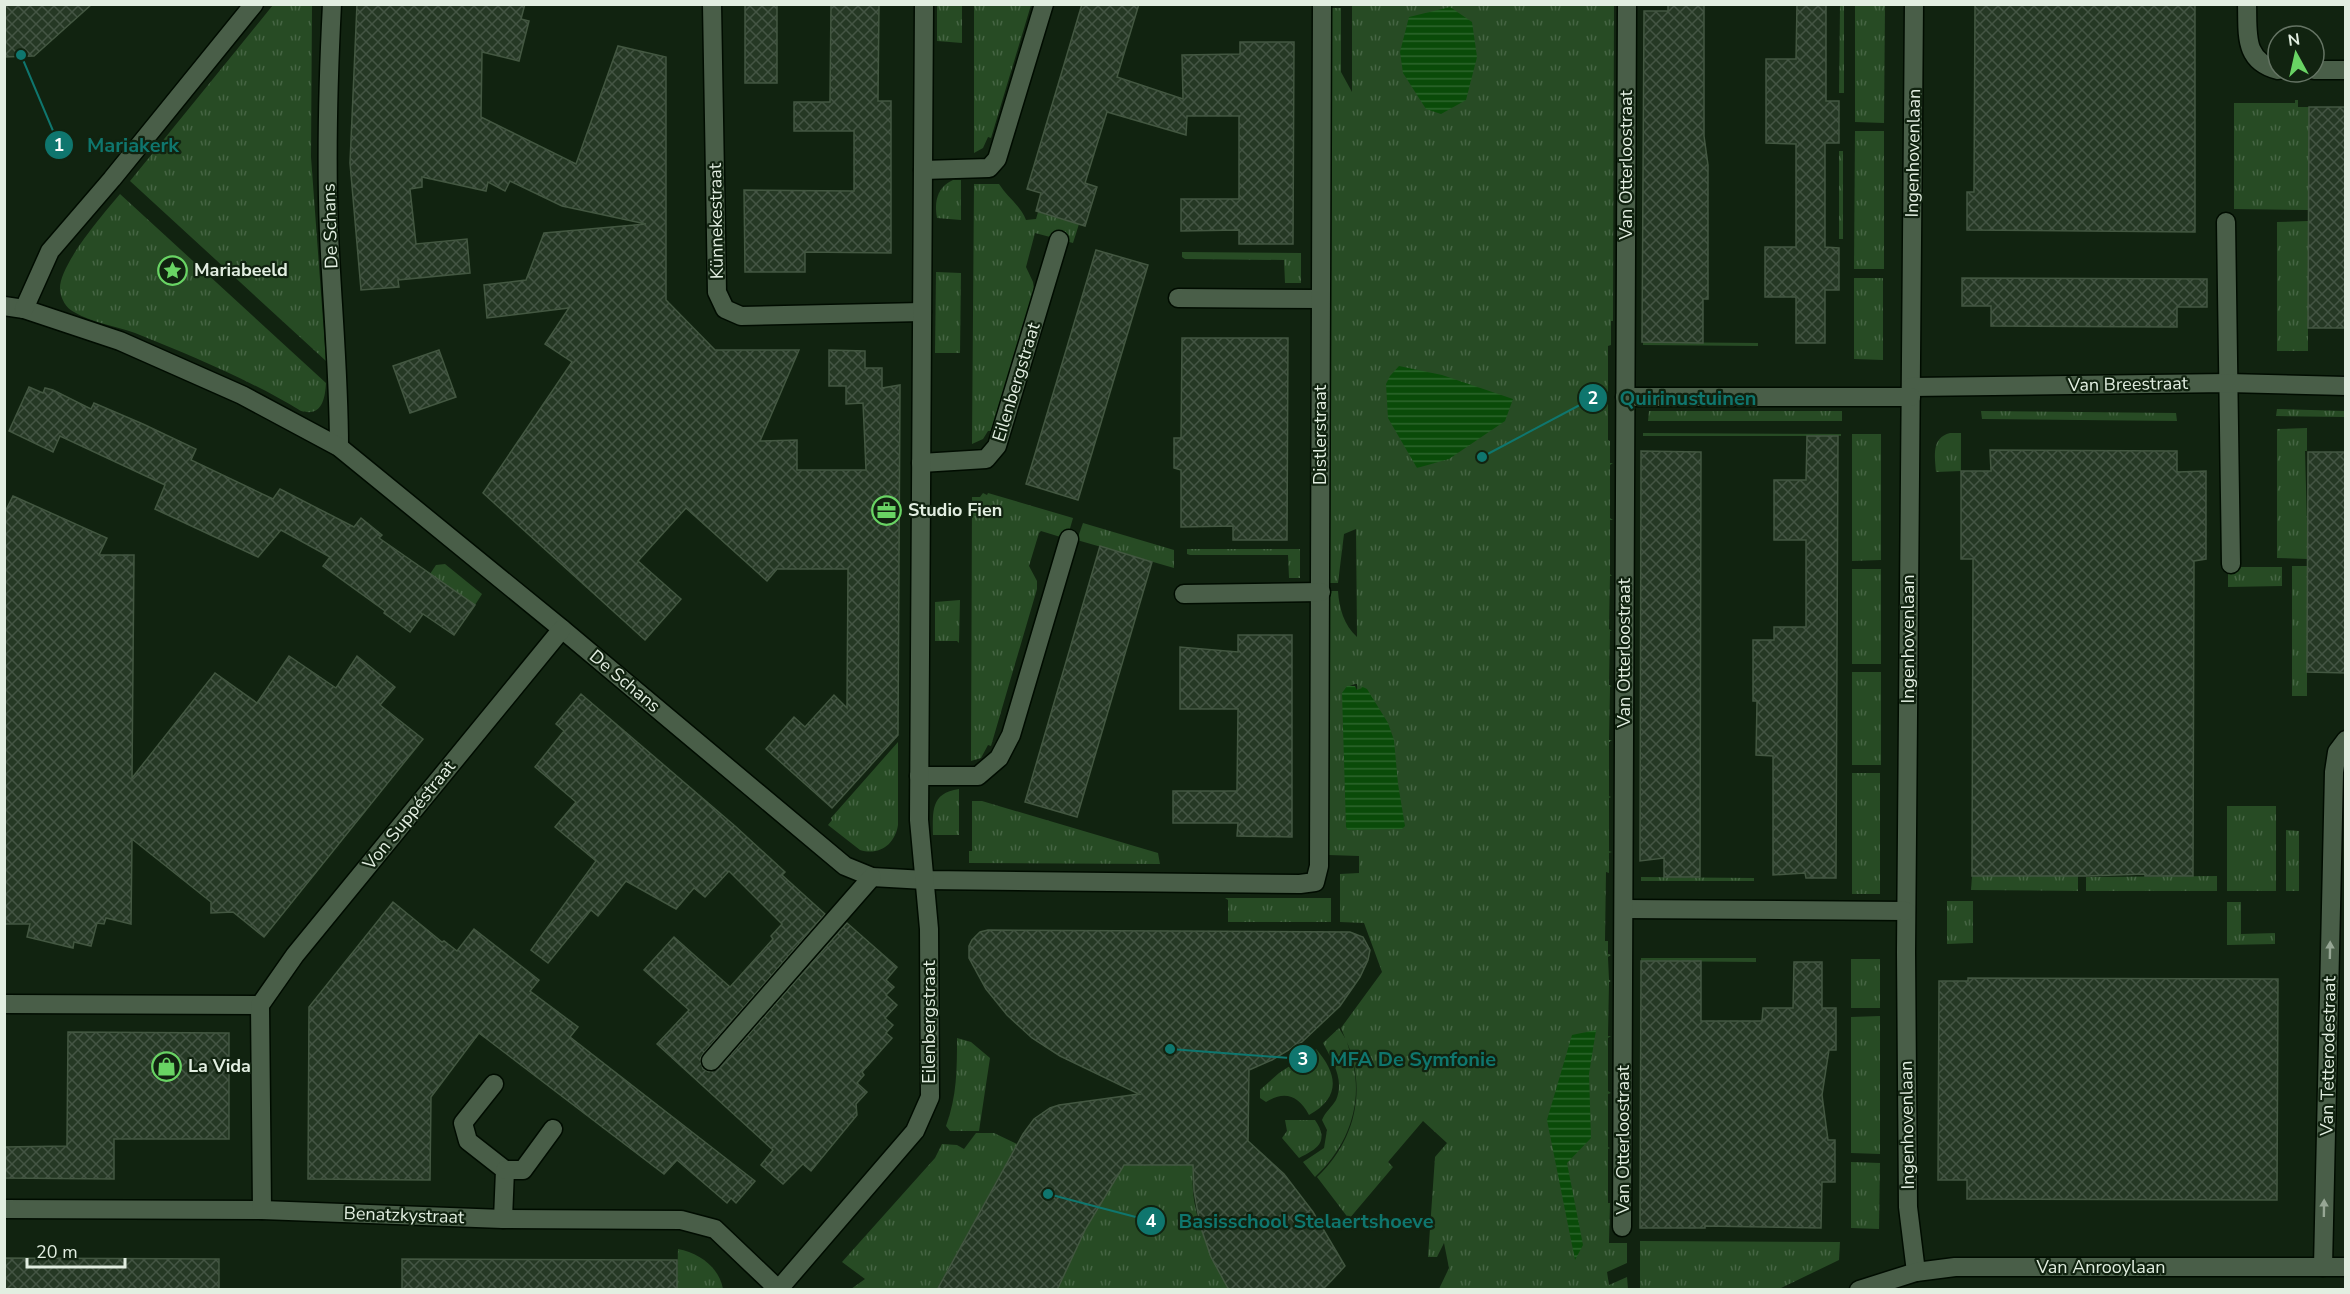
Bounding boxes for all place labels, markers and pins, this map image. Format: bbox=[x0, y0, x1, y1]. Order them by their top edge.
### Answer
callout: Mariakerk bbox=[44, 126, 191, 164]
place icon: Mariabeeld bbox=[157, 254, 189, 286]
place label: Mariabeeld bbox=[194, 258, 288, 282]
callout: Quirinustuinen bbox=[1578, 379, 1768, 417]
office icon: Studio Fien bbox=[871, 494, 903, 526]
place label: Studio Fien bbox=[908, 498, 1002, 522]
callout: MFA De Symfonie bbox=[1288, 1040, 1508, 1078]
shop icon: La Vida bbox=[151, 1050, 183, 1082]
place label: La Vida bbox=[188, 1054, 251, 1078]
callout: Basisschool Stelaertshoeve bbox=[1136, 1202, 1445, 1240]

